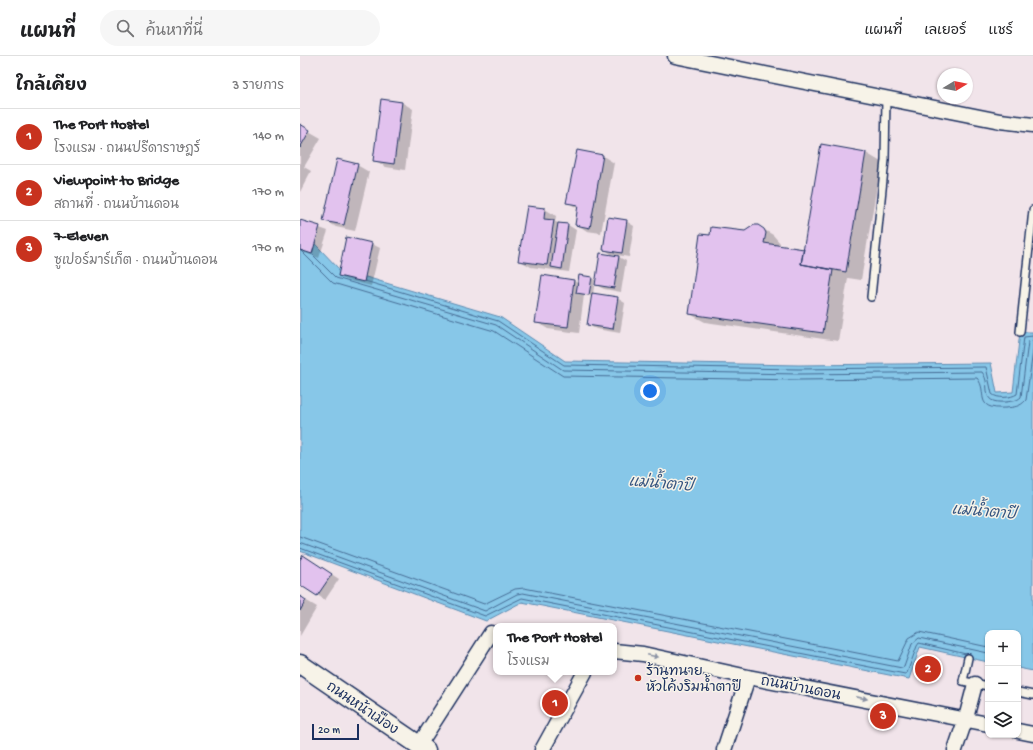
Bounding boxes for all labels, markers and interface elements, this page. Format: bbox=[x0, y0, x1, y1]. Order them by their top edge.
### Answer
search box bbox=[100, 10, 380, 46]
icon: search bbox=[114, 17, 136, 39]
text: แผนที่ bbox=[20, 22, 76, 45]
text: ค้นหาที่นี่ bbox=[146, 23, 203, 41]
text: แผนที่ bbox=[864, 23, 902, 40]
text: เลเยอร์ bbox=[924, 23, 966, 40]
text: แชร์ bbox=[988, 23, 1013, 40]
north arrow bbox=[937, 68, 973, 104]
text: ใกล้เคียง bbox=[16, 77, 87, 97]
text: 3 รายการ bbox=[232, 79, 284, 94]
text: The Port Hostel bbox=[54, 116, 149, 134]
text: 1 bbox=[26, 129, 32, 144]
text: 140 m bbox=[253, 129, 284, 144]
text: โรงแรม · ถนนปรีดาราษฎร์ bbox=[54, 142, 200, 157]
text: Viewpoint to Bridge bbox=[54, 172, 179, 190]
text: 2 bbox=[26, 185, 32, 200]
text: 170 m bbox=[252, 185, 284, 200]
text: สถานที่ · ถนนบ้านดอน bbox=[54, 198, 179, 213]
text: 7-Eleven bbox=[54, 228, 108, 246]
text: 3 bbox=[26, 241, 32, 256]
text: 170 m bbox=[252, 241, 284, 256]
text: ซูเปอร์มาร์เก็ต · ถนนบ้านดอน bbox=[54, 254, 218, 269]
your location bbox=[640, 381, 660, 401]
water label: แม่น้ำตาปี bbox=[628, 466, 698, 497]
water label: แม่น้ำตาปี bbox=[951, 494, 1021, 525]
popup bbox=[493, 623, 617, 675]
text: The Port Hostel bbox=[507, 629, 603, 647]
map controls bbox=[985, 630, 1021, 738]
button: + bbox=[985, 630, 1021, 666]
one-way arrow bbox=[646, 653, 659, 659]
pin: 2 bbox=[915, 654, 941, 684]
text: โรงแรม bbox=[507, 655, 549, 670]
place label: ร้านทนาย หัวโค้งริมน้ำตาปี bbox=[646, 662, 742, 697]
button: − bbox=[985, 666, 1021, 702]
street label: ถนนบ้านดอน bbox=[759, 671, 843, 706]
marker: ร้านทนาย หัวโค้งริมน้ำตาปี bbox=[633, 673, 643, 683]
street label: ถนนหน้าเมือง bbox=[322, 677, 402, 739]
pin: 1 bbox=[542, 688, 568, 718]
one-way arrow bbox=[856, 696, 868, 702]
pin: 3 bbox=[870, 701, 896, 731]
button: layers bbox=[985, 702, 1021, 738]
scale bar bbox=[312, 722, 359, 741]
text: 20 m bbox=[318, 725, 340, 737]

